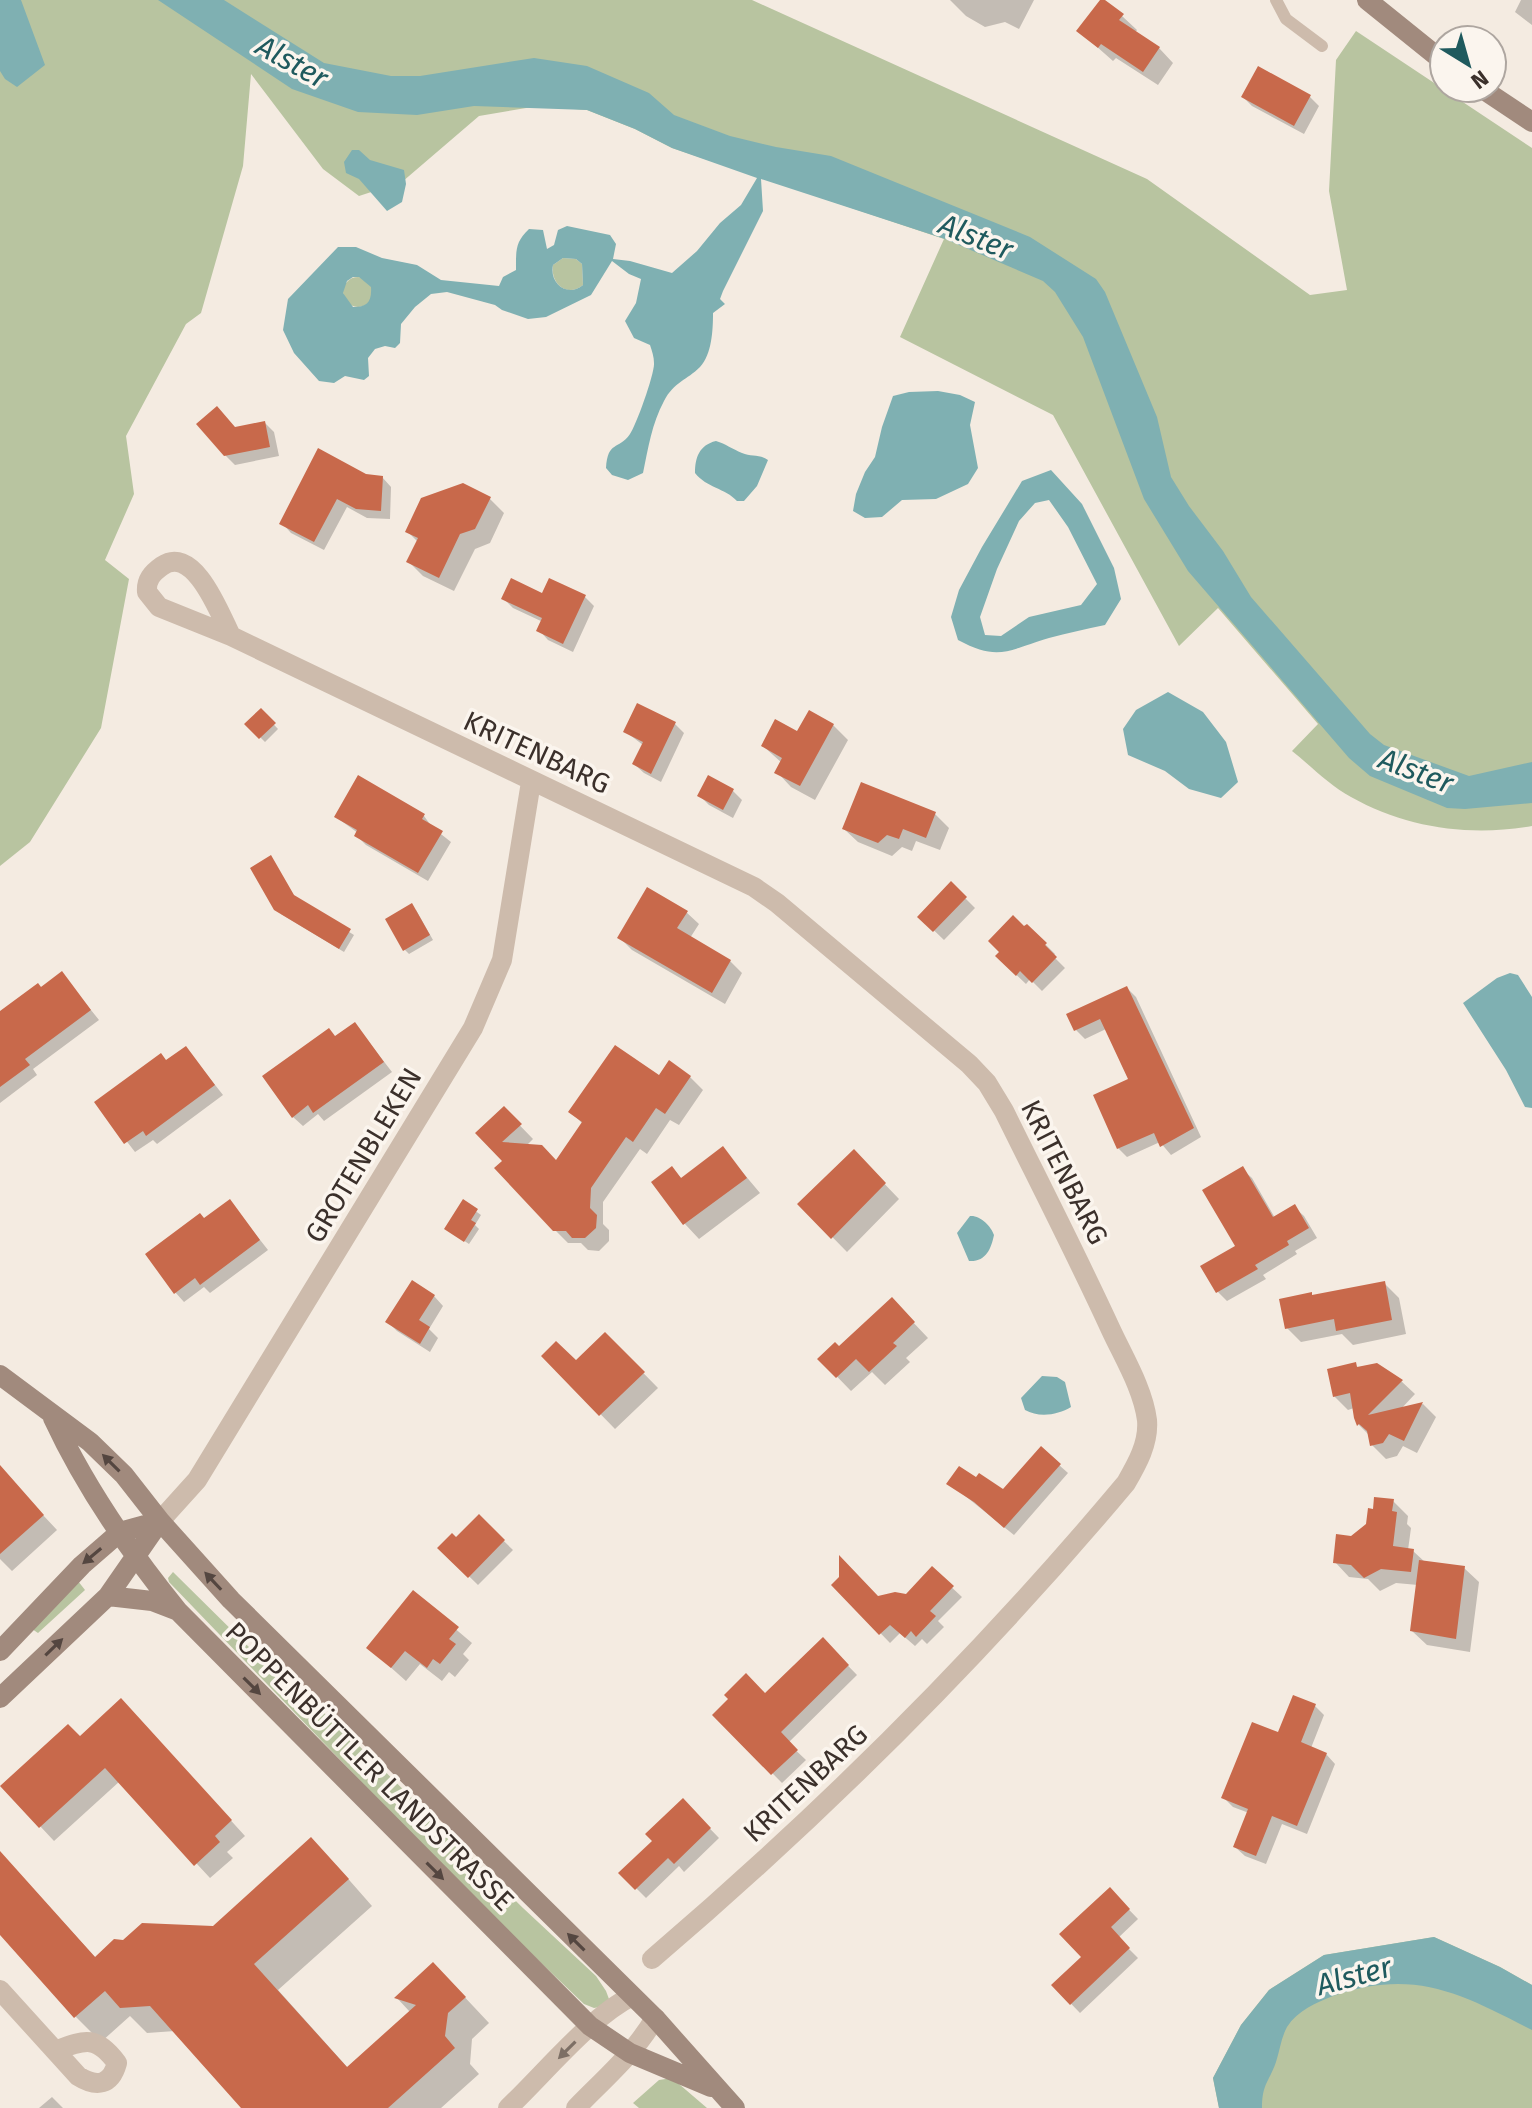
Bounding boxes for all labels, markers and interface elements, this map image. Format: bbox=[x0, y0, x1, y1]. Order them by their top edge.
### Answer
north arrow bbox=[1428, 24, 1508, 104]
water label: Alster bbox=[249, 27, 336, 97]
text: N bbox=[1466, 64, 1494, 95]
water label: Alster bbox=[933, 206, 1020, 269]
street label: KRITENBARG bbox=[458, 704, 615, 801]
water label: Alster bbox=[1373, 740, 1460, 802]
street label: GROTENBLEKEN bbox=[298, 1062, 429, 1249]
street label: KRITENBARG bbox=[1014, 1095, 1115, 1250]
one-way arrow bbox=[102, 1454, 121, 1473]
one-way arrow bbox=[82, 1547, 102, 1564]
one-way arrow bbox=[204, 1572, 222, 1591]
street label: POPPENBÜTTLER LANDSTRASSE bbox=[219, 1615, 521, 1917]
one-way arrow bbox=[44, 1638, 63, 1656]
one-way arrow bbox=[242, 1676, 261, 1695]
street label: KRITENBARG bbox=[736, 1718, 874, 1849]
one-way arrow bbox=[425, 1862, 444, 1880]
one-way arrow bbox=[567, 1933, 586, 1951]
water label: Alster bbox=[1311, 1948, 1397, 2004]
one-way arrow bbox=[558, 2040, 577, 2059]

